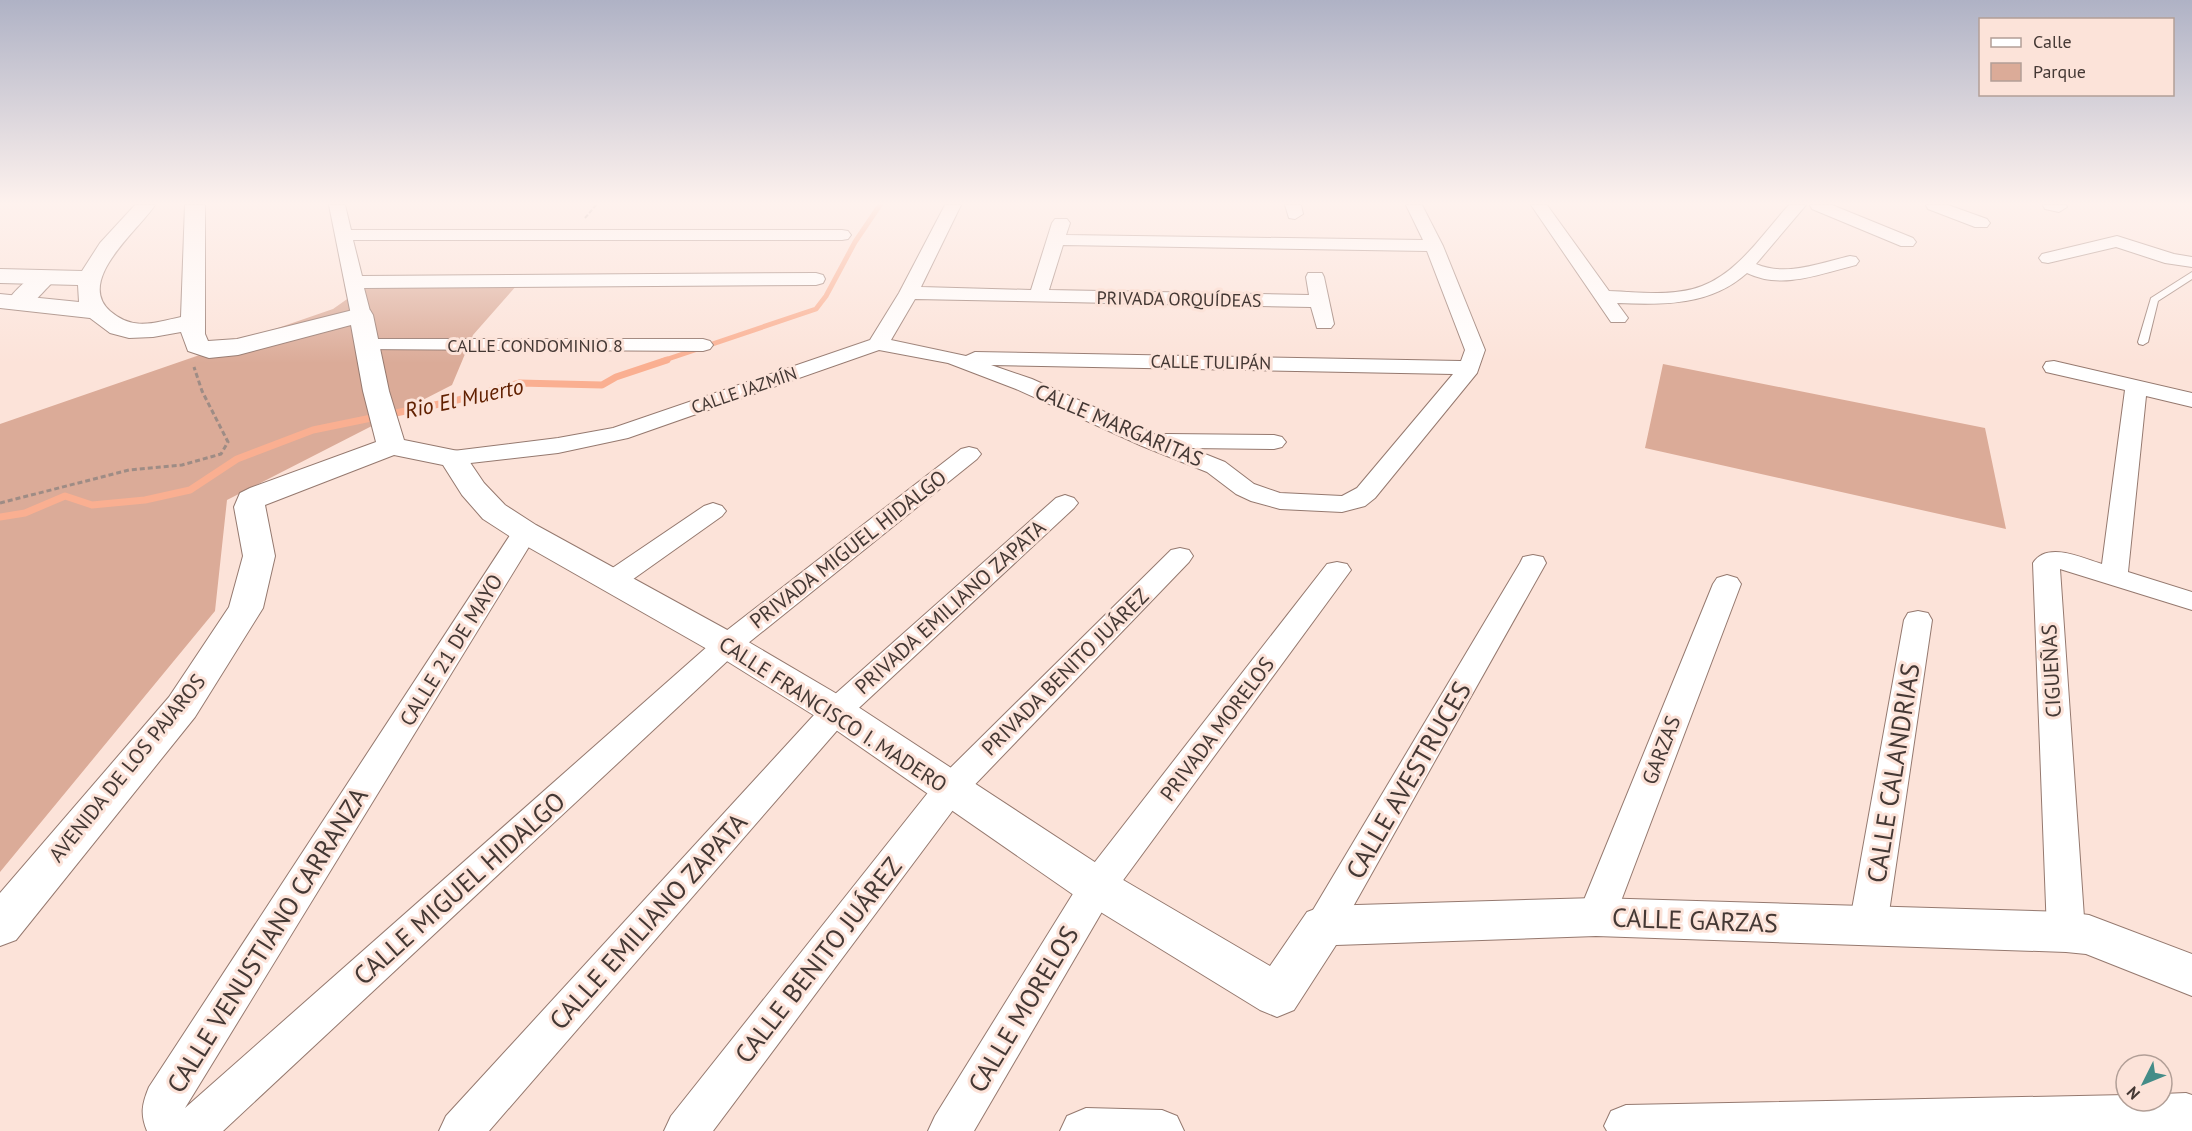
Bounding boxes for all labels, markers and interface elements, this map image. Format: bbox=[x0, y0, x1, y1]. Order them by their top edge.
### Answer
legend bbox=[1979, 18, 2174, 96]
text: Calle bbox=[2033, 30, 2072, 53]
text: Parque bbox=[2033, 60, 2086, 83]
street label: PRIVADA ORQUÍDEAS bbox=[1096, 286, 1262, 312]
street label: CALLE CONDOMINIO 8 bbox=[447, 334, 623, 357]
street label: CALLE TULIPÁN bbox=[1150, 349, 1272, 375]
street label: CALLE JAZMÍN bbox=[688, 361, 800, 419]
water label: Rio El Muerto bbox=[402, 372, 526, 424]
street label: CALLE MARGARITAS bbox=[1031, 377, 1207, 473]
street label: PRIVADA MIGUEL HIDALGO bbox=[744, 464, 952, 634]
street label: PRIVADA EMILIANO ZAPATA bbox=[849, 514, 1052, 700]
street label: CALLE 21 DE MAYO bbox=[393, 569, 509, 731]
street label: PRIVADA BENITO JUÁREZ bbox=[976, 583, 1154, 761]
street label: CIGUEÑAS bbox=[2035, 624, 2067, 718]
street label: CALLE FRANCISCO I. MADERO bbox=[714, 630, 952, 798]
street label: PRIVADA MORELOS bbox=[1154, 652, 1280, 806]
street label: CALLE CALANDRIAS bbox=[1859, 661, 1927, 885]
street label: AVENIDA DE LOS PAJAROS bbox=[43, 668, 211, 868]
street label: CALLE AVESTRUCES bbox=[1338, 676, 1478, 884]
street label: GARZAS bbox=[1636, 712, 1686, 788]
street label: CALLE VENUSTIANO CARRANZA bbox=[159, 781, 375, 1099]
street label: CALLE MIGUEL HIDALGO bbox=[346, 784, 572, 992]
street label: CALLE EMILIANO ZAPATA bbox=[542, 806, 754, 1036]
street label: CALLE BENITO JUÁREZ bbox=[727, 850, 909, 1070]
street label: CALLE GARZAS bbox=[1612, 901, 1778, 939]
street label: CALLE MORELOS bbox=[960, 920, 1086, 1098]
north arrow bbox=[2114, 1053, 2174, 1113]
text: N bbox=[2122, 1083, 2144, 1104]

